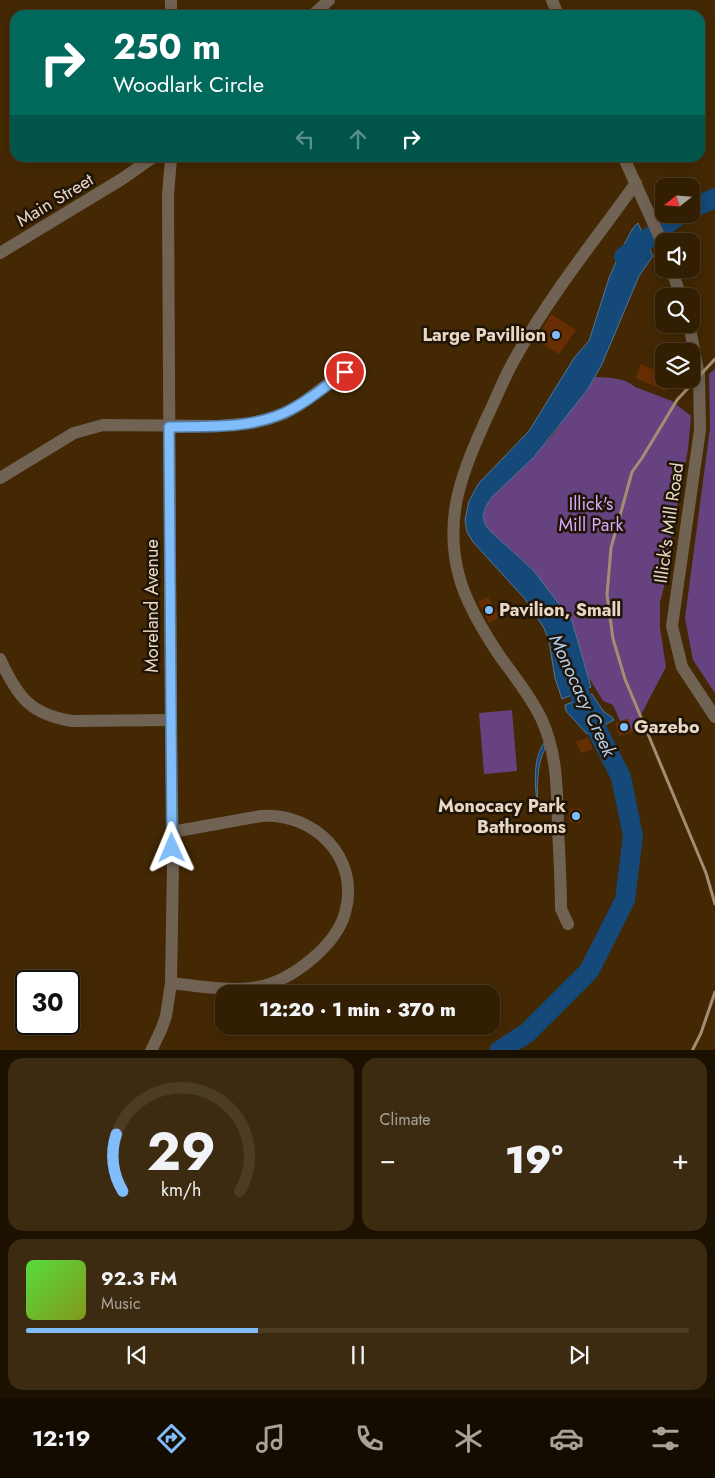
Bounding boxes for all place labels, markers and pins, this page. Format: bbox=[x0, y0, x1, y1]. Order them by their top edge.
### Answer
place label: Large Pavillion bbox=[423, 322, 546, 348]
marker: Large Pavillion bbox=[550, 329, 562, 341]
pin bbox=[324, 351, 366, 393]
place label: Pavilion, Small bbox=[499, 597, 621, 623]
marker: Pavilion, Small bbox=[483, 604, 495, 616]
place label: Gazebo bbox=[634, 714, 700, 740]
marker: Gazebo bbox=[618, 721, 630, 733]
place label: Monocacy Park Bathrooms bbox=[438, 793, 567, 840]
marker: Monocacy Park Bathrooms bbox=[570, 810, 582, 822]

